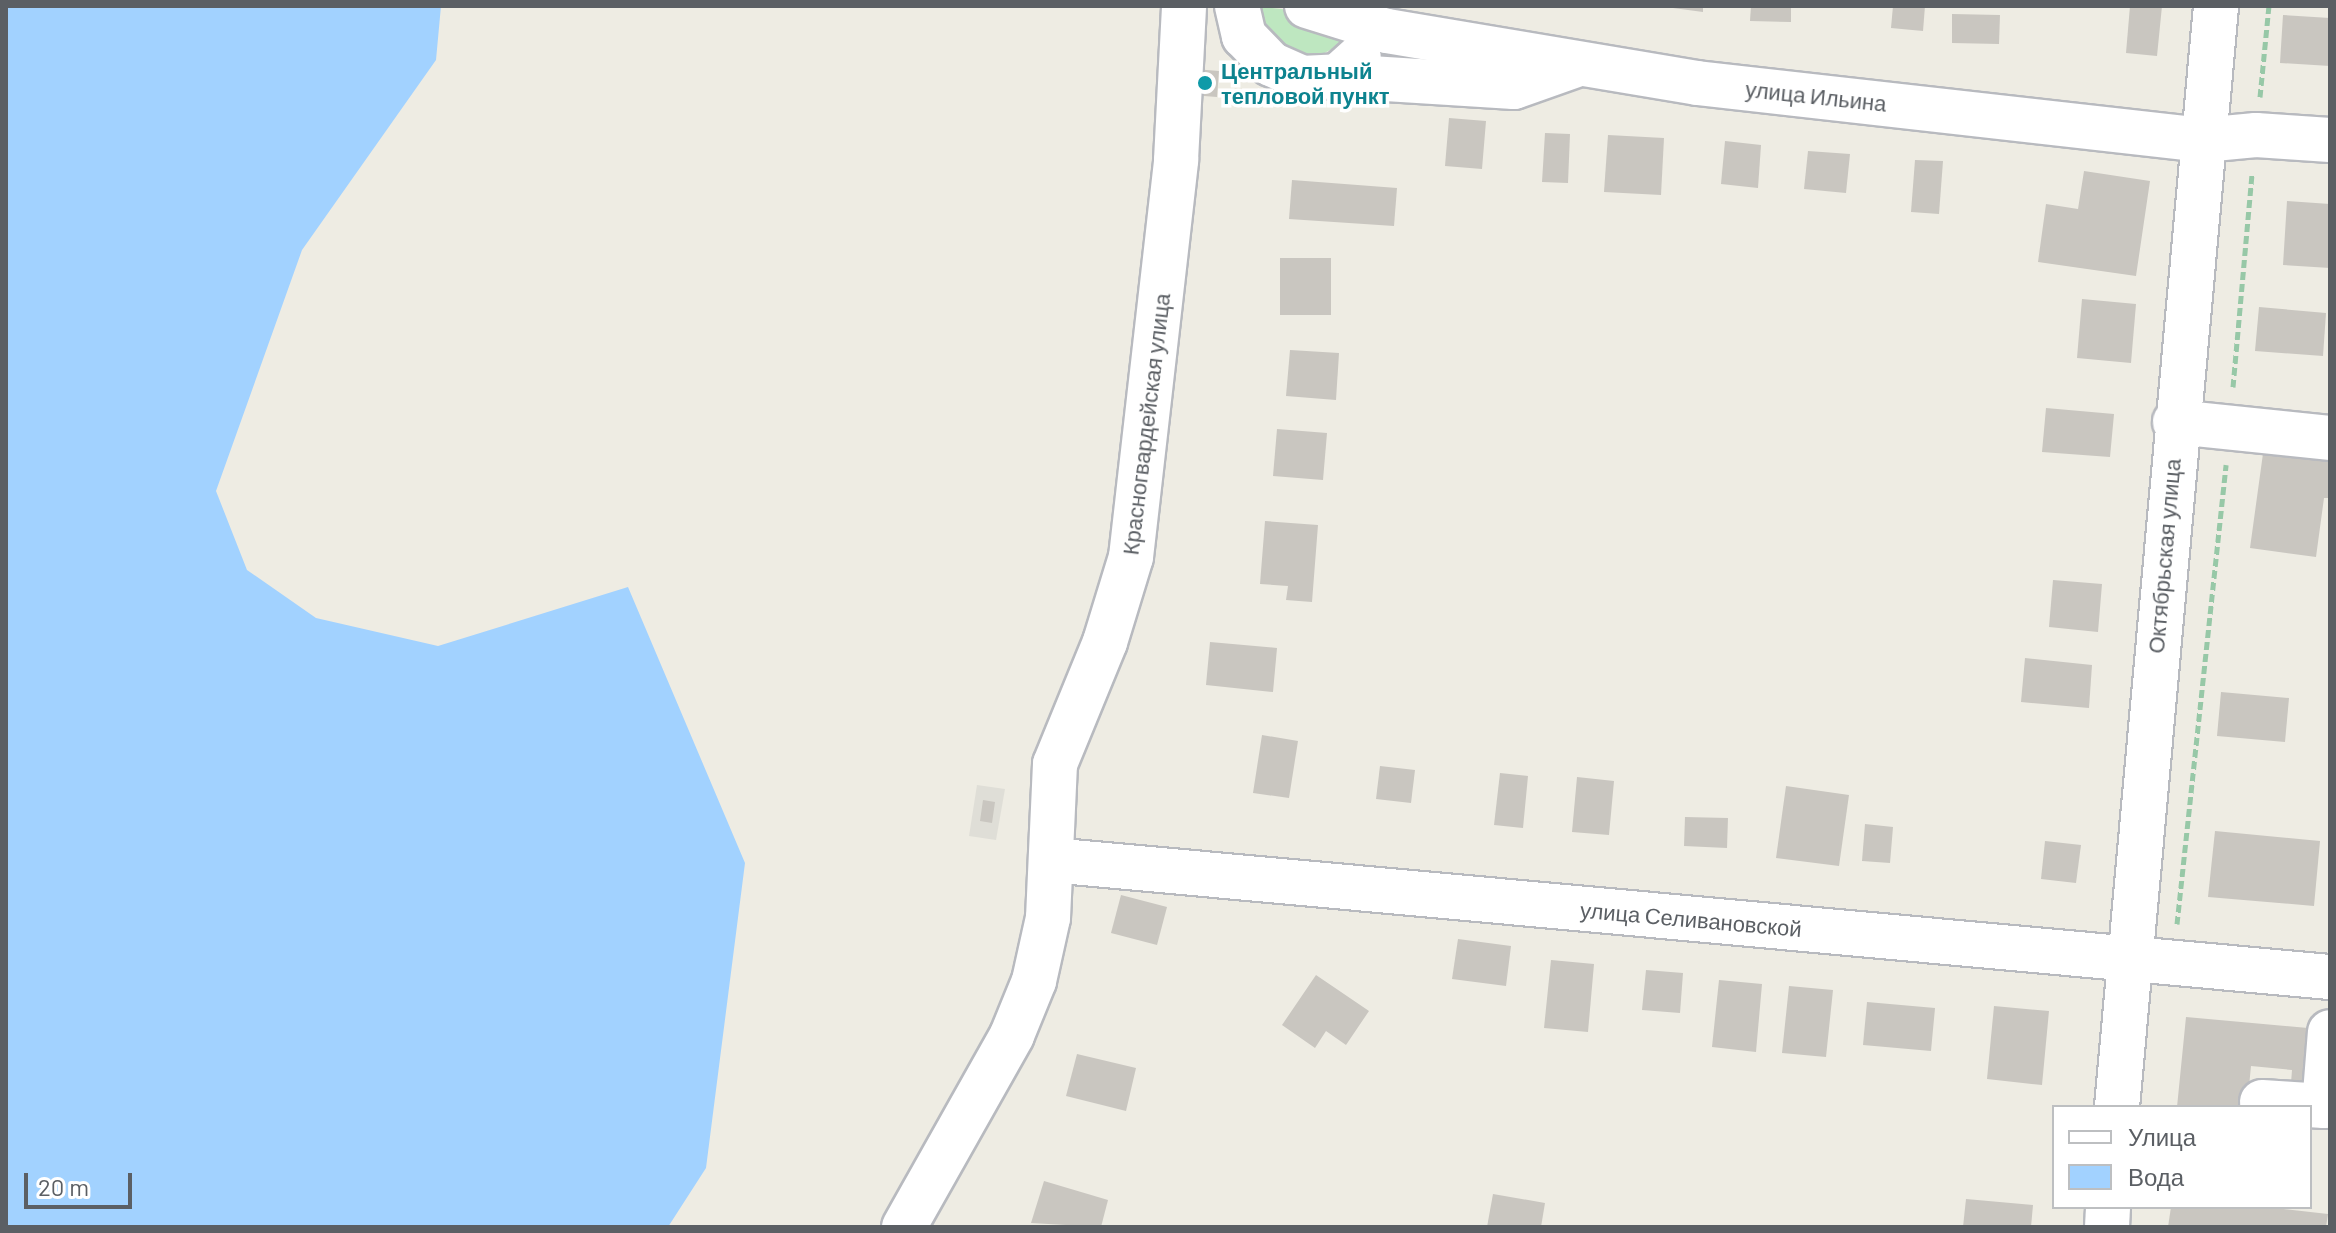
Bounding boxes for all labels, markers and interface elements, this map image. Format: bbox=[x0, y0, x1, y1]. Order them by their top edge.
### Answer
place label: Центральный тепловой пункт bbox=[1221, 57, 1390, 108]
marker: Центральный тепловой пункт bbox=[1196, 74, 1214, 92]
street label: улица Ильина bbox=[1744, 75, 1888, 117]
street label: Красногвардейская улица bbox=[1117, 292, 1175, 556]
street label: Октябрьская улица bbox=[2142, 458, 2186, 654]
street label: улица Селивановской bbox=[1579, 896, 1803, 942]
legend bbox=[2052, 1105, 2312, 1209]
text: Улица bbox=[2128, 1122, 2196, 1151]
scale bar bbox=[28, 1157, 136, 1207]
text: Вода bbox=[2128, 1162, 2184, 1191]
text: 20 m bbox=[38, 1172, 89, 1201]

